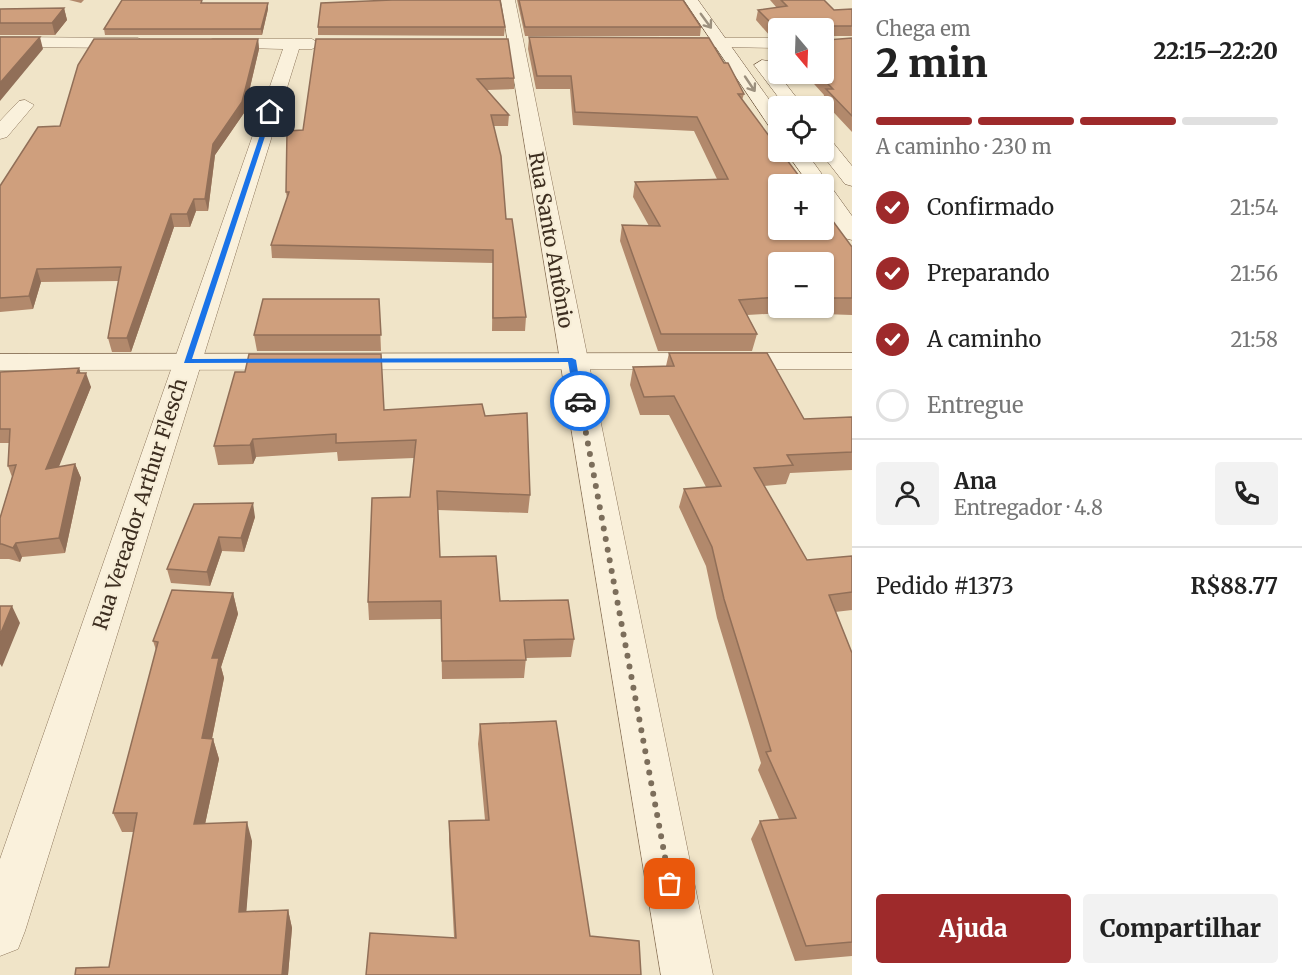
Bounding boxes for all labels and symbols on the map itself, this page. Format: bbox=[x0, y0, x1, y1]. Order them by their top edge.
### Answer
one-way arrow bbox=[700, 13, 713, 29]
north arrow bbox=[768, 18, 834, 84]
one-way arrow bbox=[744, 75, 756, 92]
pin bbox=[244, 86, 295, 137]
street label: Rua Santo Antônio bbox=[524, 150, 579, 330]
courier bbox=[550, 371, 610, 431]
street label: Rua Vereador Arthur Flesch bbox=[87, 375, 192, 633]
pin bbox=[644, 858, 695, 909]

